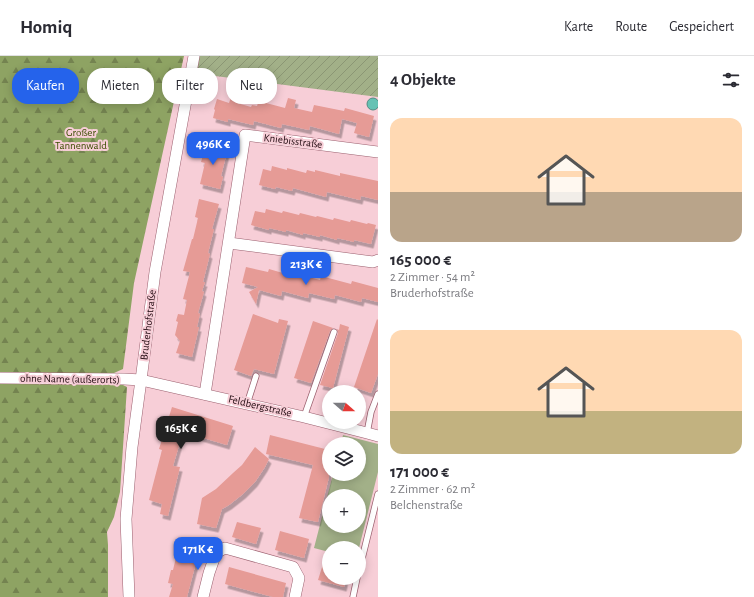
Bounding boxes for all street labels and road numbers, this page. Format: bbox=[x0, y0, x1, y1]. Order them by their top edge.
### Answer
street label: Kniebisstraße bbox=[263, 132, 323, 150]
street label: Bruderhofstraße bbox=[138, 289, 158, 361]
street label: ohne Name (außerorts) bbox=[20, 373, 120, 385]
street label: Feldbergstraße bbox=[227, 393, 293, 419]

